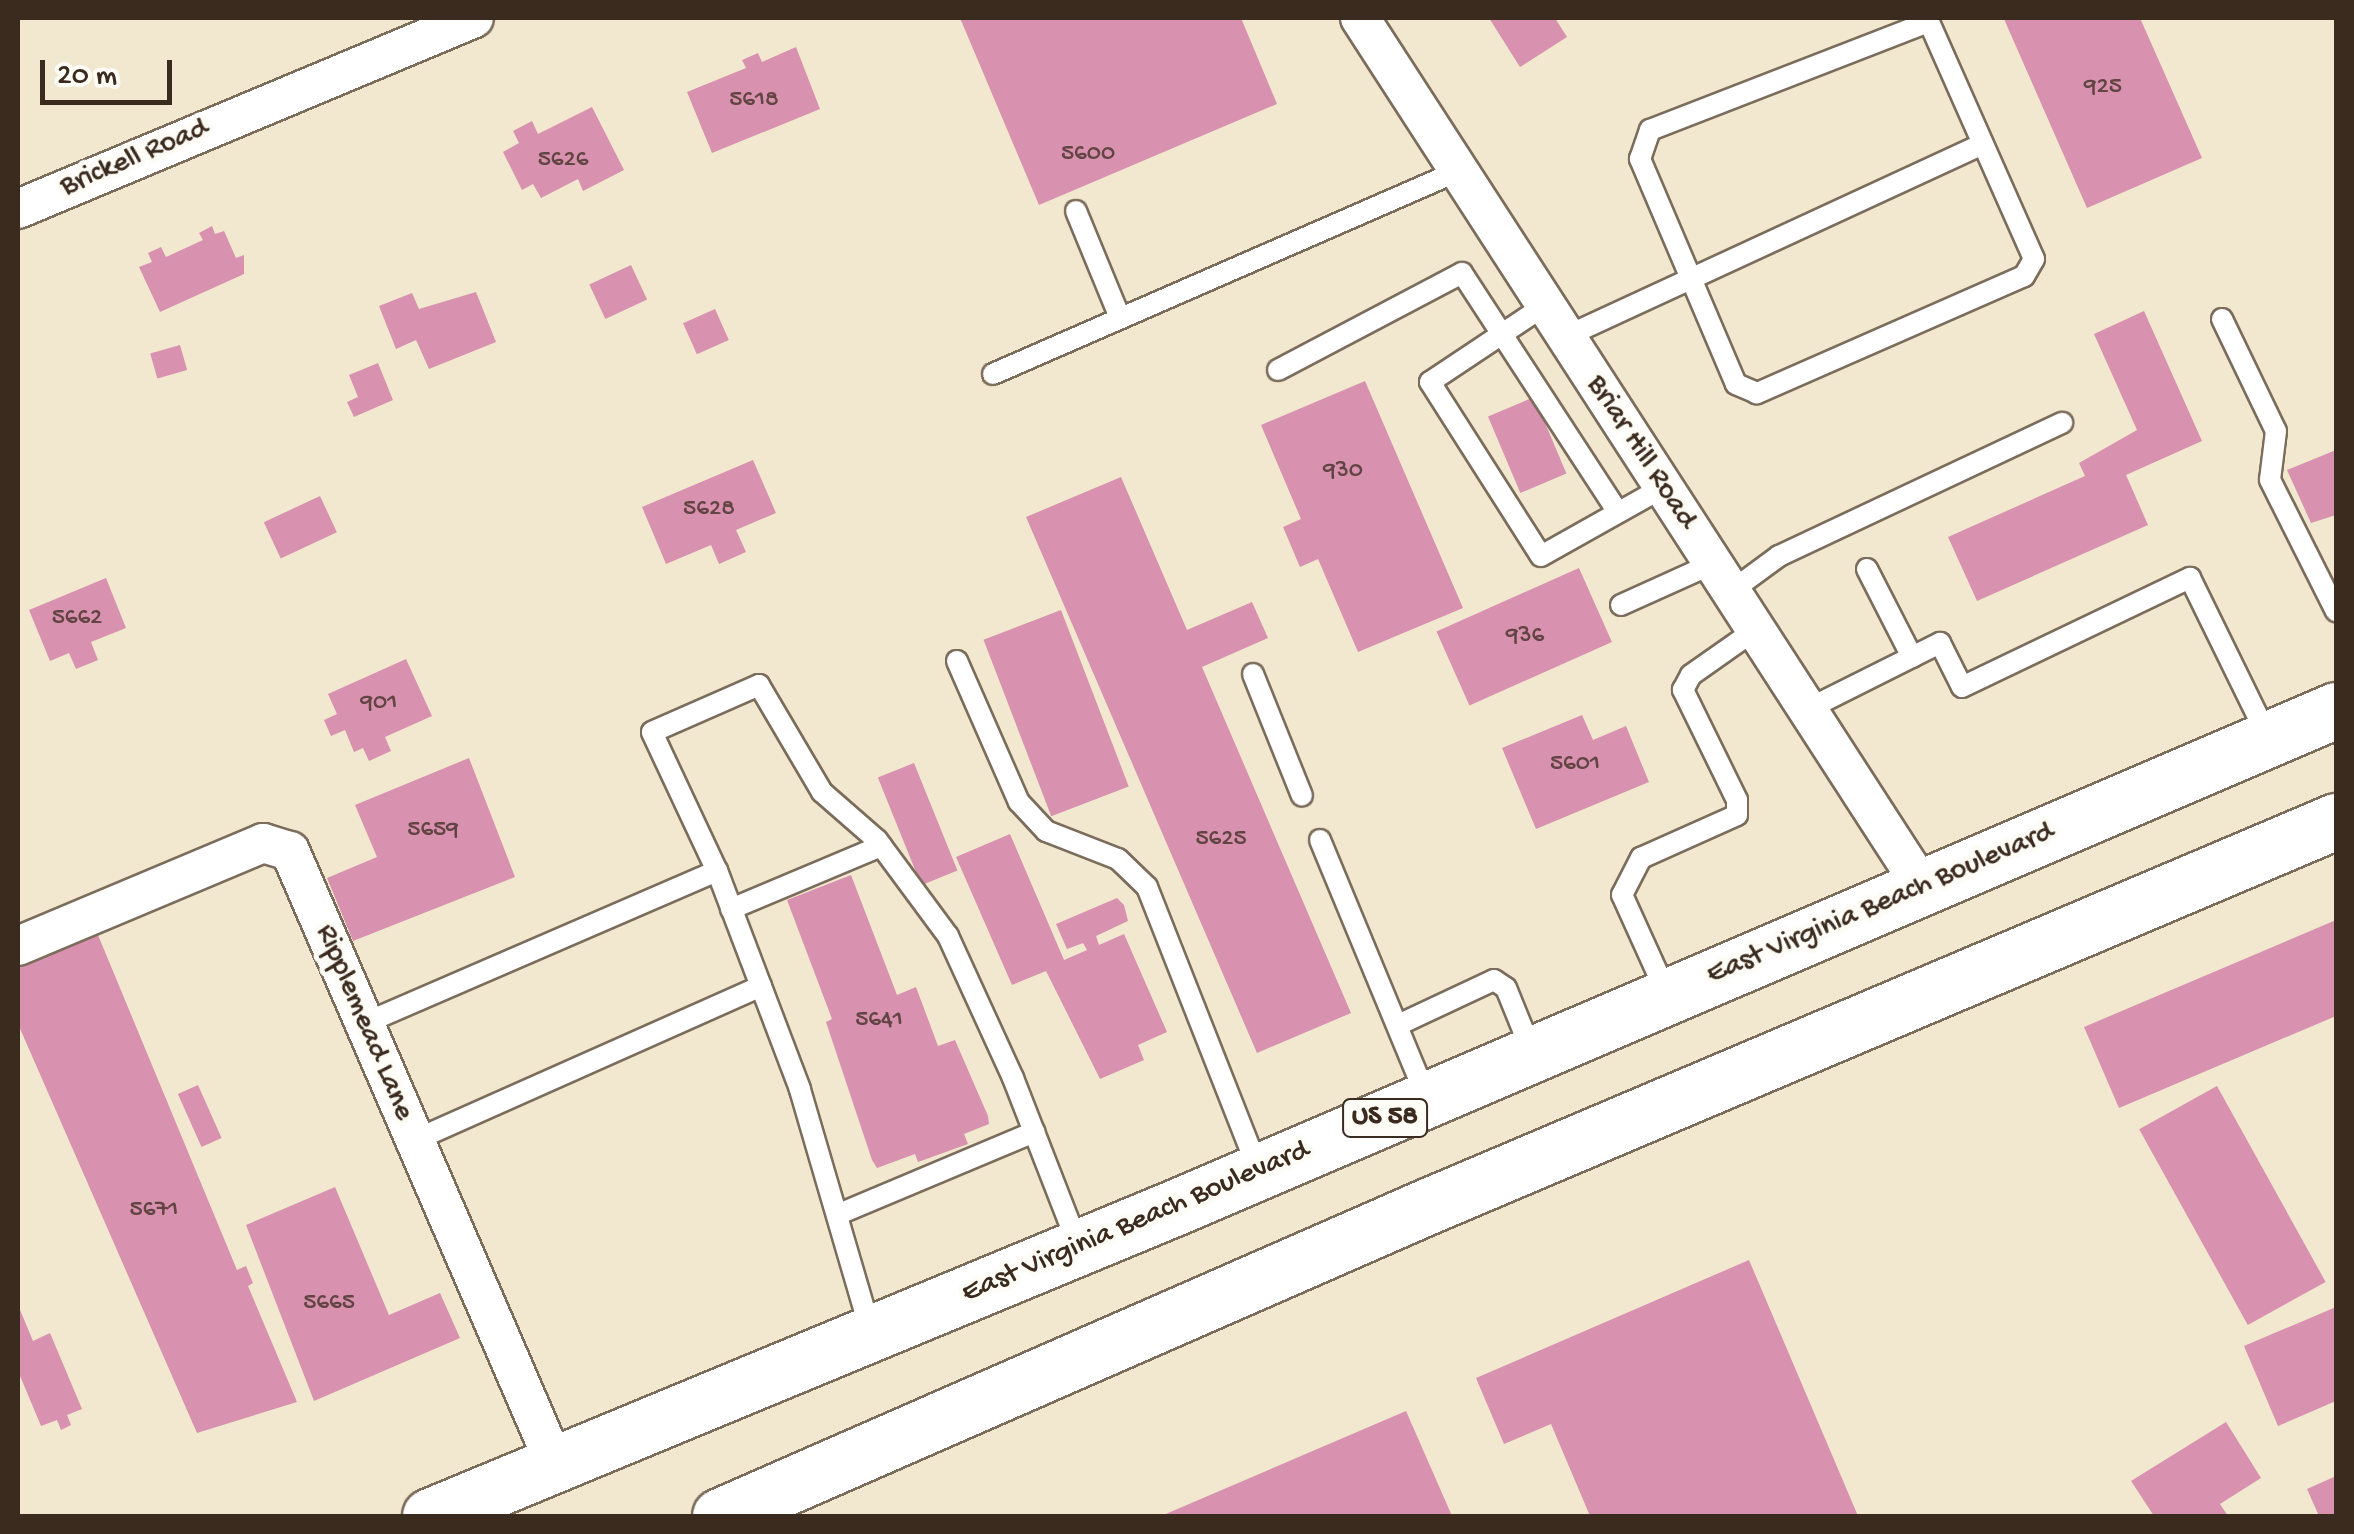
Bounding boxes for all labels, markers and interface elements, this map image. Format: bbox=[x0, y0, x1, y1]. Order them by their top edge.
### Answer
scale bar bbox=[45, 40, 178, 102]
text: 20 m bbox=[57, 60, 117, 95]
house number: 925 bbox=[2084, 73, 2122, 103]
house number: 5618 bbox=[729, 86, 779, 116]
street label: Brickell Road bbox=[56, 112, 214, 206]
house number: 5600 bbox=[1061, 140, 1115, 170]
house number: 5626 bbox=[538, 146, 588, 176]
street label: Briar Hill Road bbox=[1577, 369, 1703, 537]
house number: 930 bbox=[1323, 457, 1363, 487]
house number: 5628 bbox=[683, 495, 735, 525]
house number: 5662 bbox=[52, 604, 102, 634]
house number: 936 bbox=[1506, 622, 1544, 652]
house number: 901 bbox=[361, 689, 397, 719]
house number: 5601 bbox=[1550, 750, 1600, 780]
street label: East Virginia Beach Boulevard bbox=[1702, 815, 2060, 995]
house number: 5659 bbox=[407, 816, 459, 846]
house number: 5625 bbox=[1195, 825, 1247, 855]
street label: Ripplemead Lane bbox=[306, 920, 420, 1126]
house number: 5641 bbox=[855, 1006, 903, 1036]
road number: US 58 bbox=[1340, 1095, 1430, 1141]
street label: East Virginia Beach Boulevard bbox=[957, 1133, 1315, 1313]
house number: 5671 bbox=[130, 1196, 178, 1226]
house number: 5665 bbox=[303, 1289, 355, 1319]

